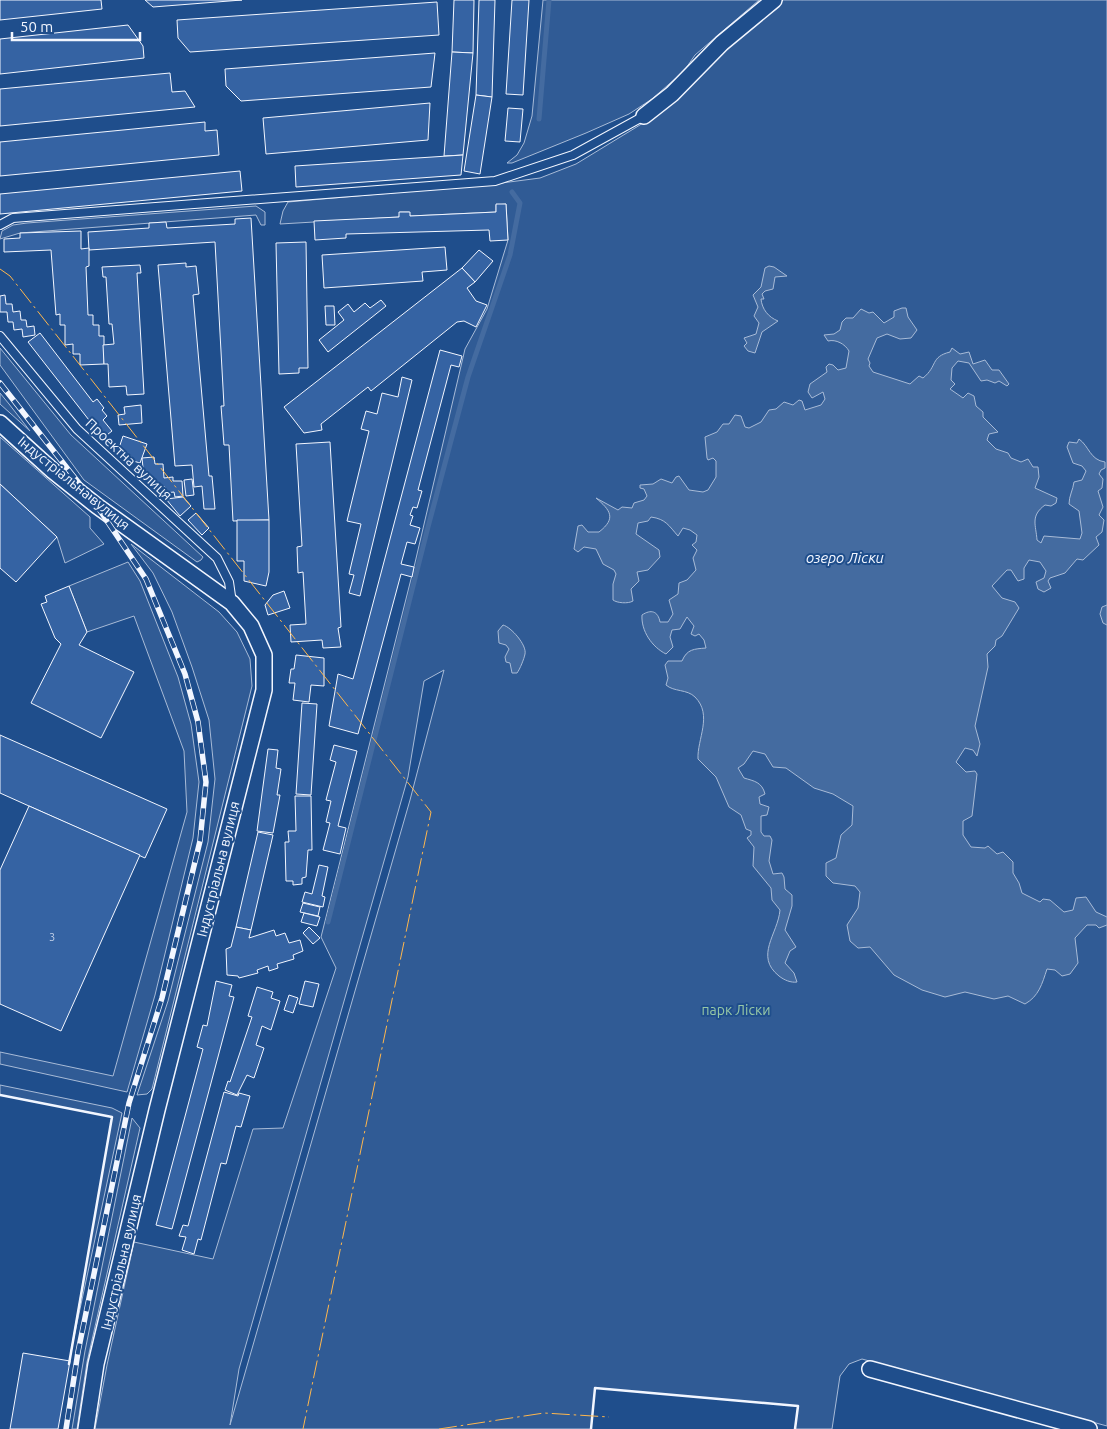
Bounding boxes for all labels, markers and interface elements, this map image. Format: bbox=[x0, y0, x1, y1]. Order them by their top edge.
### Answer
scale bar bbox=[12, 10, 140, 42]
text: 50 m bbox=[20, 18, 53, 35]
street label: Проектна вулиця bbox=[83, 415, 175, 503]
street label: Індустріальна вулиця bbox=[15, 433, 133, 533]
water label: озеро Ліски bbox=[806, 549, 884, 566]
street label: Індустріальна вулиця bbox=[193, 800, 243, 938]
house number: 3 bbox=[49, 931, 55, 943]
park label: парк Ліски bbox=[702, 1002, 770, 1018]
street label: Індустріальна вулиця bbox=[98, 1192, 144, 1332]

